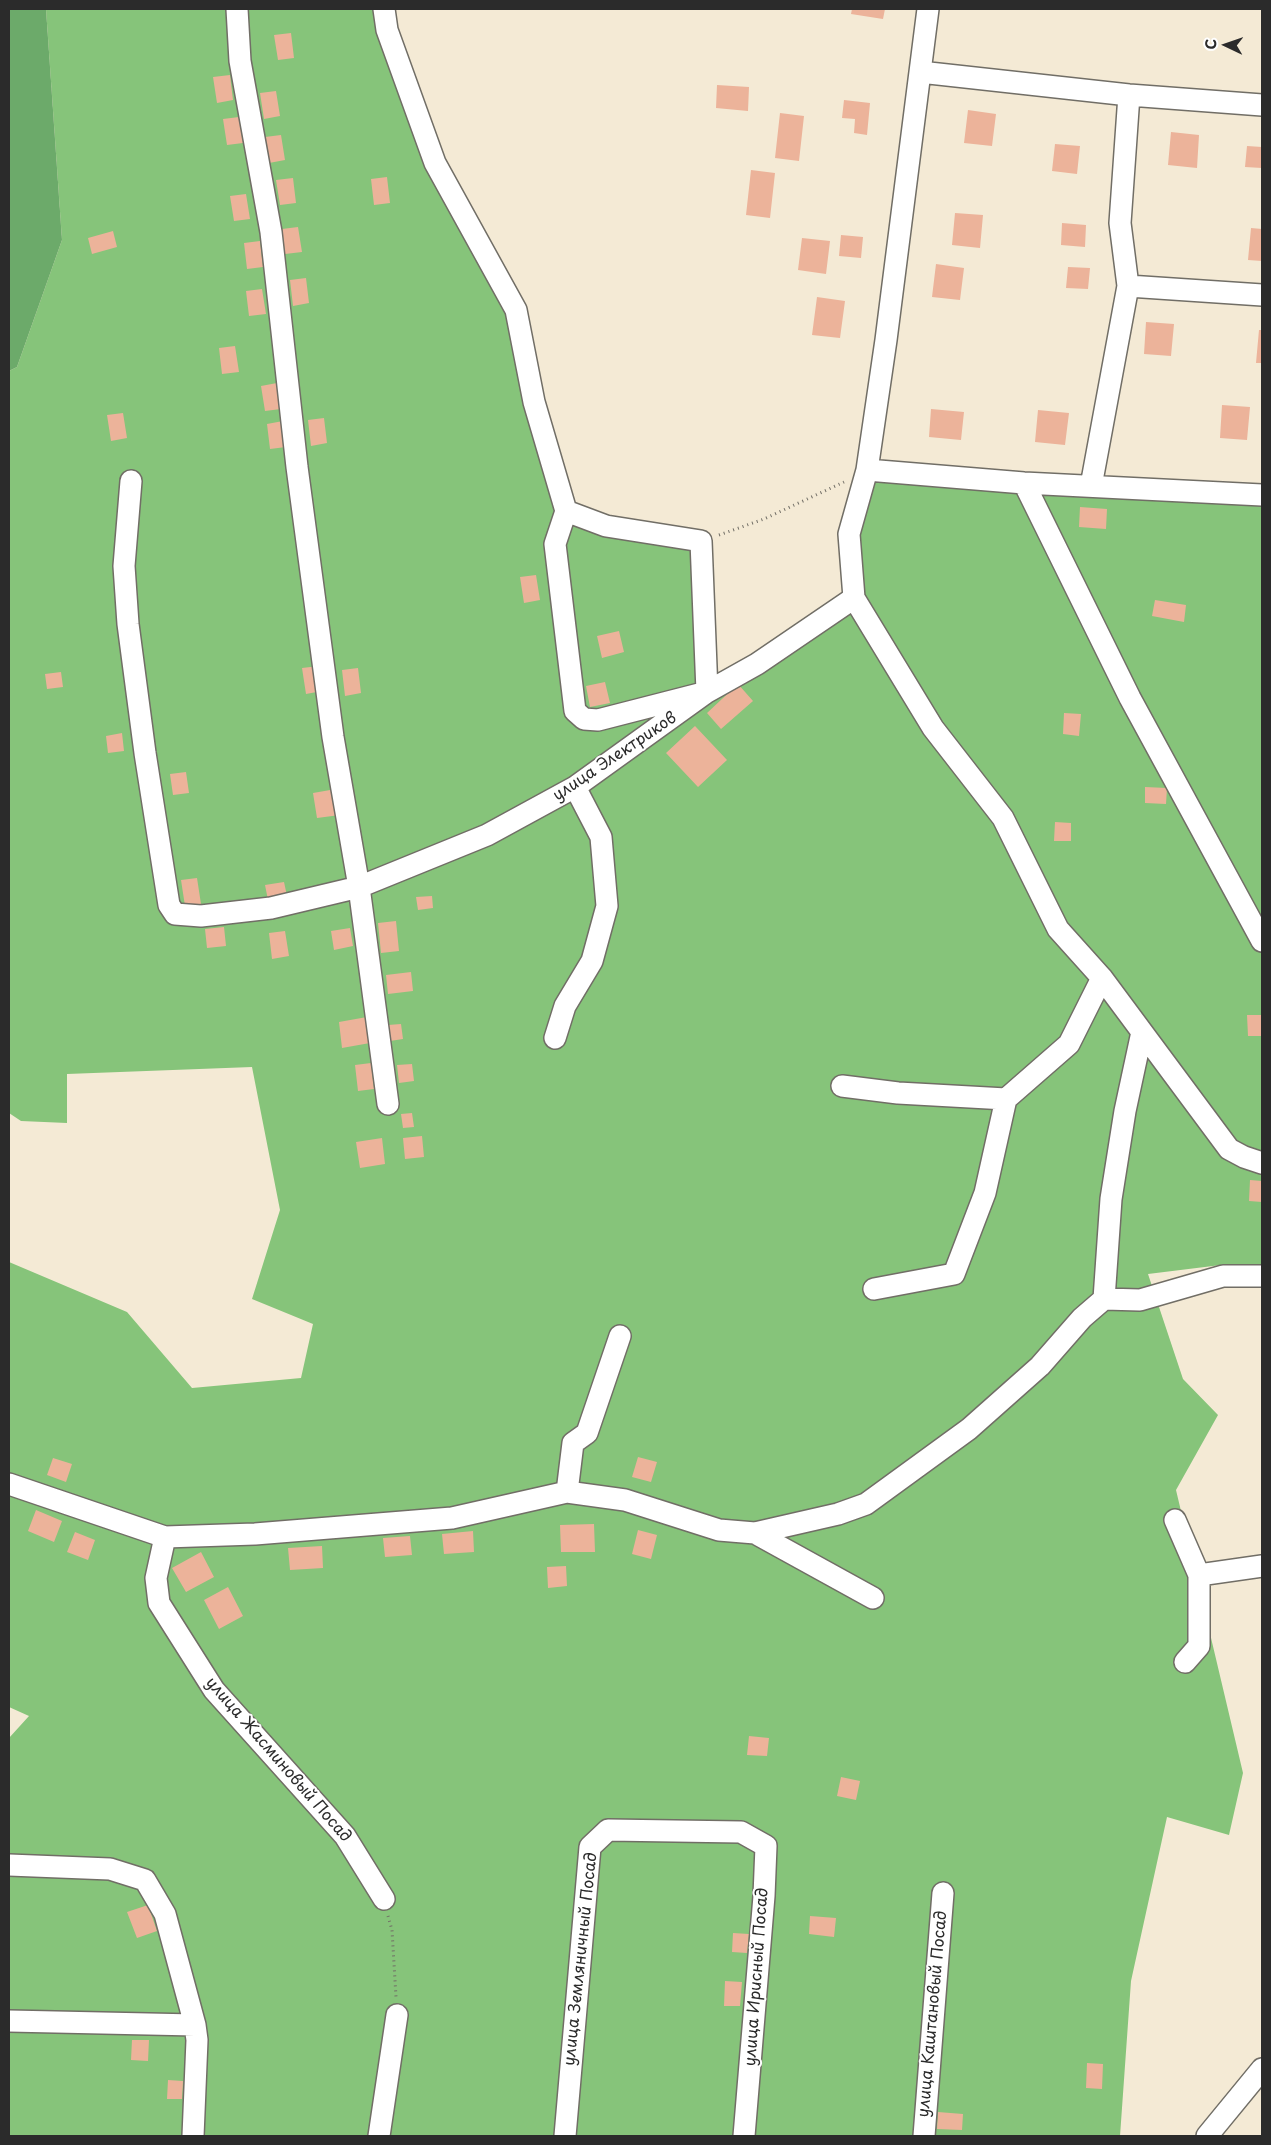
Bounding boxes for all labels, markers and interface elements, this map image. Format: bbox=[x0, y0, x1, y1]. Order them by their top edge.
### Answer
north arrow bbox=[1201, 20, 1251, 70]
text: С bbox=[1200, 38, 1221, 50]
street label: улица Электриков bbox=[550, 708, 680, 806]
street label: улица Жасминовый Посад bbox=[201, 1674, 355, 1846]
street label: улица Земляничный Посад bbox=[560, 1851, 602, 2067]
street label: улица Ирисный Посад bbox=[741, 1887, 773, 2067]
street label: улица Каштановый Посад bbox=[914, 1910, 952, 2118]

